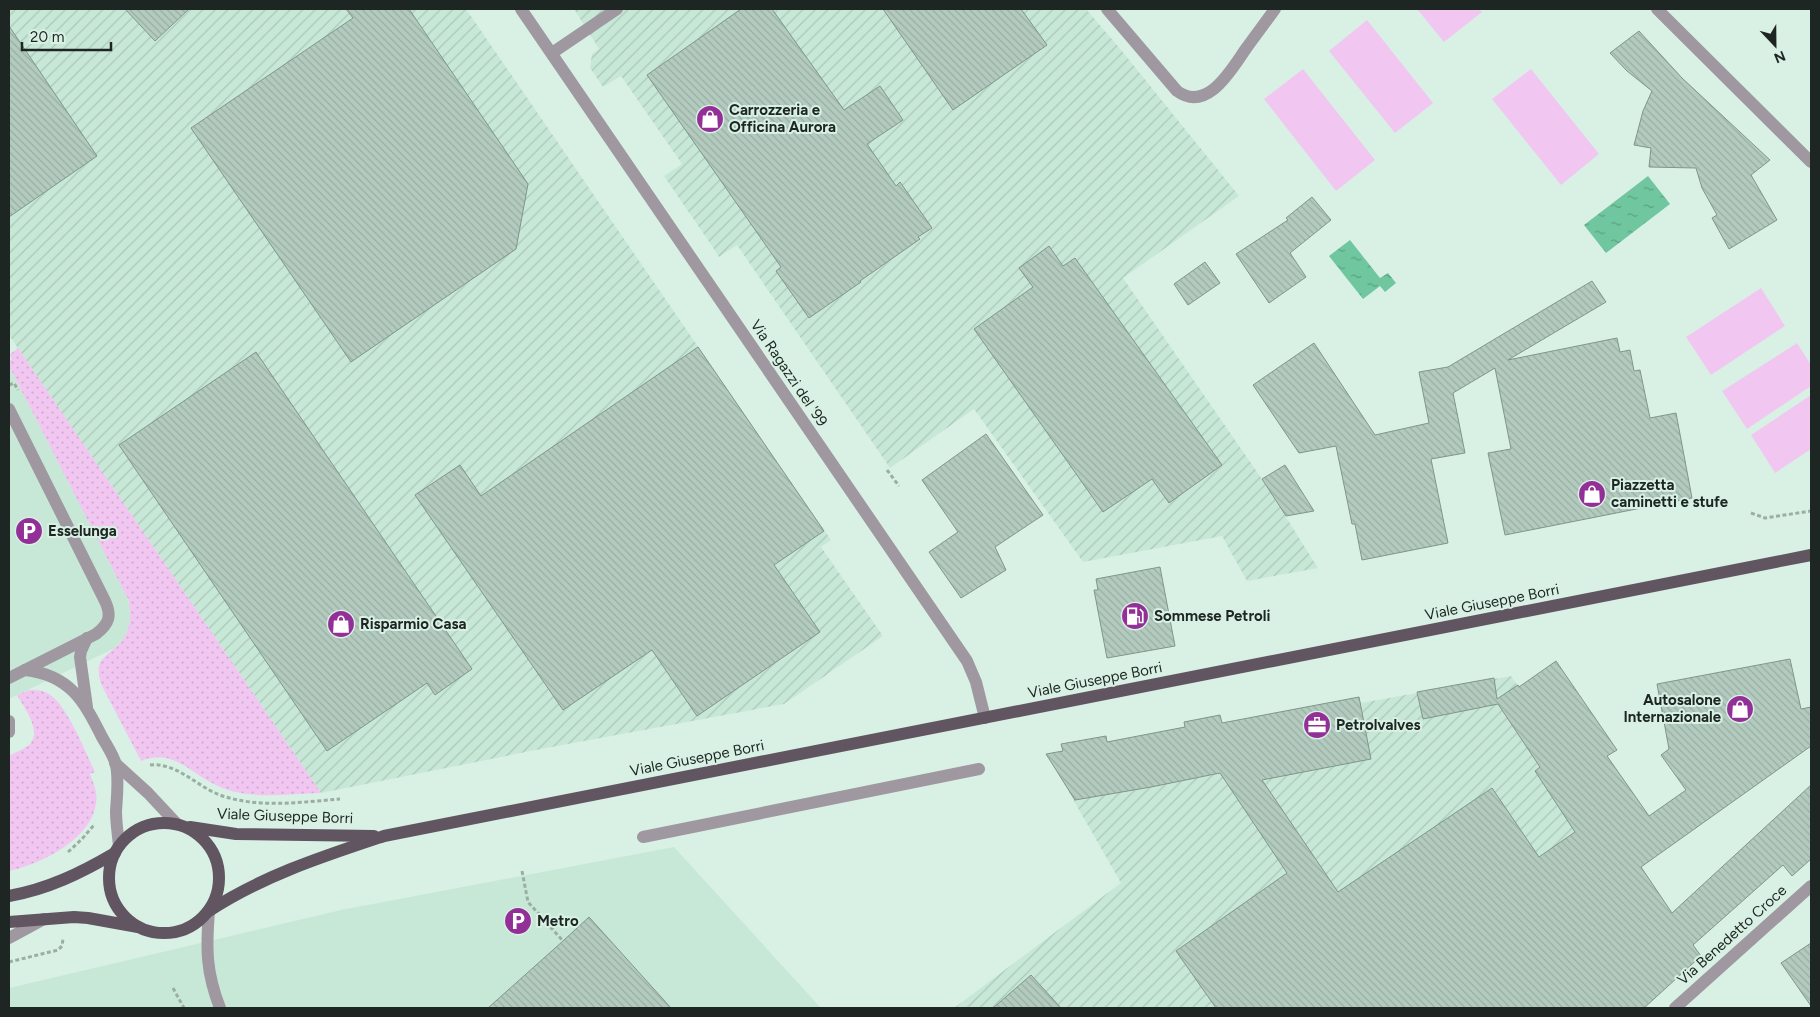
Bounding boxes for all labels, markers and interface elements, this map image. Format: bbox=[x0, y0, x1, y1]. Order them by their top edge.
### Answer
scale bar bbox=[22, 20, 111, 52]
north arrow bbox=[1750, 20, 1800, 70]
text: 20 m bbox=[30, 28, 64, 46]
text: N bbox=[1771, 47, 1788, 66]
place label: Carrozzeria e Officina Aurora bbox=[729, 101, 836, 136]
shop icon: Carrozzeria e Officina Aurora bbox=[695, 104, 725, 134]
street label: Via Ragazzi del '99 bbox=[747, 316, 831, 430]
place label: Piazzetta caminetti e stufe bbox=[1611, 476, 1729, 511]
shop icon: Piazzetta caminetti e stufe bbox=[1577, 479, 1607, 509]
parking icon: Esselunga bbox=[14, 516, 44, 546]
place label: Esselunga bbox=[48, 522, 117, 540]
street label: Viale Giuseppe Borri bbox=[1423, 580, 1561, 624]
fuel station icon: Sommese Petroli bbox=[1120, 601, 1150, 631]
place label: Sommese Petroli bbox=[1154, 607, 1270, 625]
shop icon: Risparmio Casa bbox=[326, 609, 356, 639]
place label: Risparmio Casa bbox=[360, 615, 466, 633]
street label: Viale Giuseppe Borri bbox=[1026, 658, 1164, 702]
place label: Autosalone Internazionale bbox=[1623, 691, 1722, 726]
shop icon: Autosalone Internazionale bbox=[1725, 694, 1755, 724]
office icon: Petrolvalves bbox=[1302, 710, 1332, 740]
place label: Petrolvalves bbox=[1336, 716, 1421, 734]
street label: Viale Giuseppe Borri bbox=[628, 736, 766, 780]
street label: Viale Giuseppe Borri bbox=[217, 805, 353, 827]
street label: Via Benedetto Croce bbox=[1674, 881, 1790, 989]
parking icon: Metro bbox=[503, 906, 533, 936]
place label: Metro bbox=[537, 912, 579, 930]

